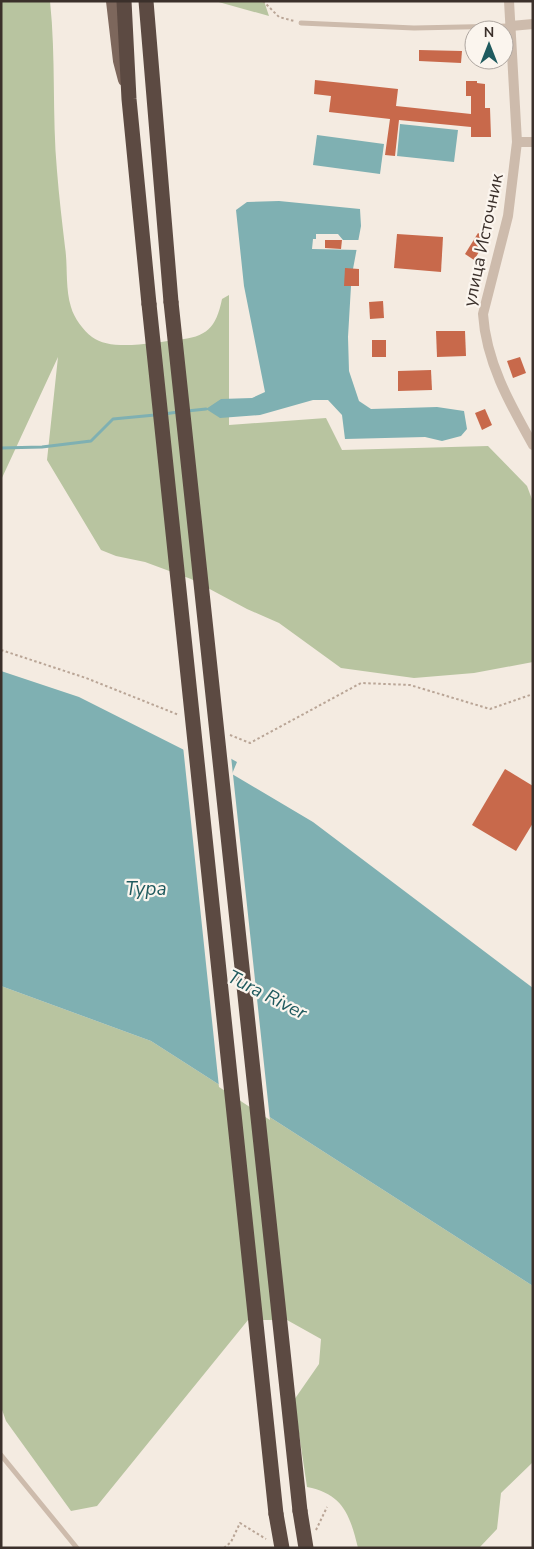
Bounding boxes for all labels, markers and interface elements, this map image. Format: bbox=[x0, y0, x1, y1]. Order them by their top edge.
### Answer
north arrow bbox=[464, 20, 514, 70]
text: N bbox=[484, 23, 494, 42]
street label: улица Источник bbox=[457, 171, 509, 309]
water label: Тура bbox=[125, 876, 167, 902]
water label: Tura River bbox=[223, 964, 312, 1027]

